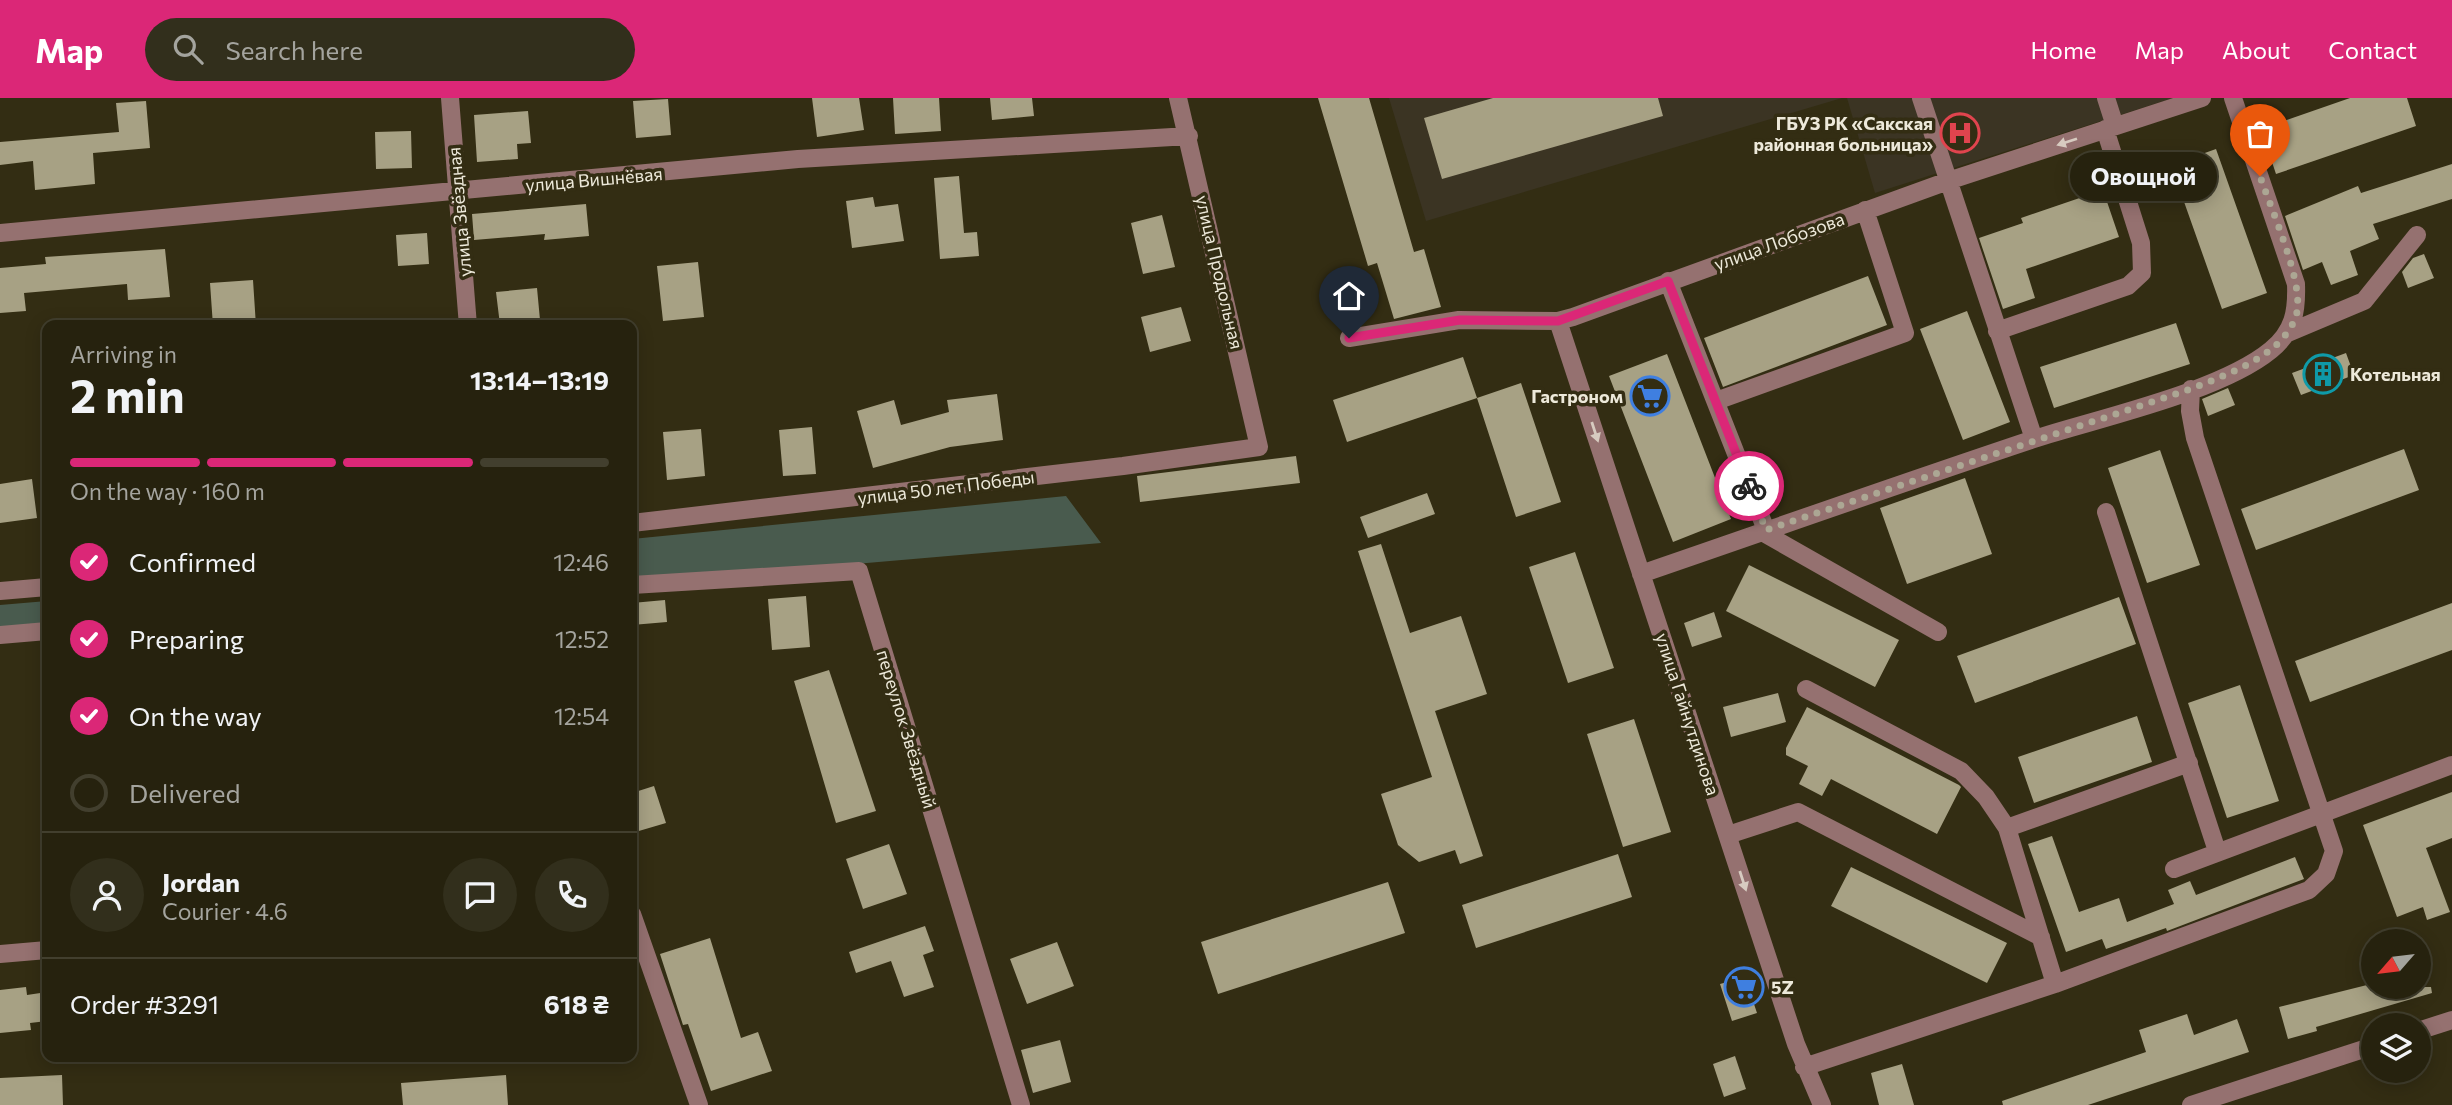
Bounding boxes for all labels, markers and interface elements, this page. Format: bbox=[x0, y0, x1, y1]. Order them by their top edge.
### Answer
search box bbox=[145, 18, 635, 81]
text: Map bbox=[35, 29, 103, 70]
icon: search bbox=[169, 30, 207, 68]
text: Search here bbox=[225, 34, 363, 65]
text: Home bbox=[2031, 35, 2097, 64]
text: Map bbox=[2135, 35, 2184, 64]
text: About bbox=[2222, 35, 2290, 64]
text: Contact bbox=[2328, 35, 2417, 64]
pin bbox=[2230, 104, 2290, 176]
place label: ГБУЗ РК «Сакская районная больница» bbox=[1753, 112, 1933, 155]
hospital icon: ГБУЗ РК «Сакская районная больница» bbox=[1939, 112, 1981, 154]
icon: bag bbox=[2241, 115, 2279, 153]
one-way arrow bbox=[2056, 137, 2077, 148]
street label: улица Звёздная bbox=[442, 146, 476, 278]
callout: Овощной bbox=[2071, 152, 2218, 200]
street label: улица Вишнёвая bbox=[524, 162, 664, 196]
text: Овощной bbox=[2091, 162, 2196, 190]
street label: улица Продольная bbox=[1192, 193, 1248, 351]
street label: улица Лобозова bbox=[1711, 207, 1847, 275]
pin bbox=[1319, 266, 1379, 338]
icon: home bbox=[1330, 277, 1368, 315]
text: Arriving in bbox=[70, 340, 177, 368]
building icon: Котельная bbox=[2302, 353, 2344, 395]
place label: Котельная bbox=[2350, 363, 2441, 385]
text: 13:14–13:19 bbox=[470, 364, 609, 395]
text: 2 min bbox=[70, 366, 185, 422]
supermarket icon: Гастроном bbox=[1629, 375, 1671, 417]
place label: Гастроном bbox=[1531, 385, 1623, 407]
one-way arrow bbox=[1590, 422, 1601, 443]
courier bbox=[1714, 451, 1784, 521]
street label: улица 50 лет Победы bbox=[856, 465, 1036, 509]
icon: bike bbox=[1730, 467, 1768, 505]
text: On the way · 160 m bbox=[70, 477, 265, 505]
icon: check bbox=[70, 543, 108, 581]
text: Confirmed bbox=[129, 546, 256, 577]
text: 12:46 bbox=[553, 548, 609, 576]
icon: check bbox=[70, 620, 108, 658]
text: Preparing bbox=[129, 623, 244, 654]
text: 12:52 bbox=[555, 625, 609, 653]
street label: улица Гайнутдинова bbox=[1651, 630, 1725, 798]
street label: переулок Звёздный bbox=[872, 647, 942, 811]
icon: check bbox=[70, 697, 108, 735]
text: On the way bbox=[129, 700, 262, 731]
text: 12:54 bbox=[554, 702, 609, 730]
text: Delivered bbox=[129, 777, 240, 808]
button: person bbox=[70, 858, 144, 932]
button: chat bbox=[443, 858, 517, 932]
button: phone bbox=[535, 858, 609, 932]
text: Jordan bbox=[162, 866, 240, 897]
one-way arrow bbox=[1738, 871, 1749, 892]
text: Courier · 4.6 bbox=[162, 897, 288, 925]
north arrow bbox=[2361, 929, 2431, 999]
map controls bbox=[2361, 929, 2431, 1083]
supermarket icon: 5Z bbox=[1723, 966, 1765, 1008]
place label: 5Z bbox=[1771, 976, 1794, 998]
text: Order #3291 bbox=[70, 988, 219, 1019]
text: 618 ₴ bbox=[544, 988, 609, 1019]
button: layers bbox=[2361, 1013, 2431, 1083]

